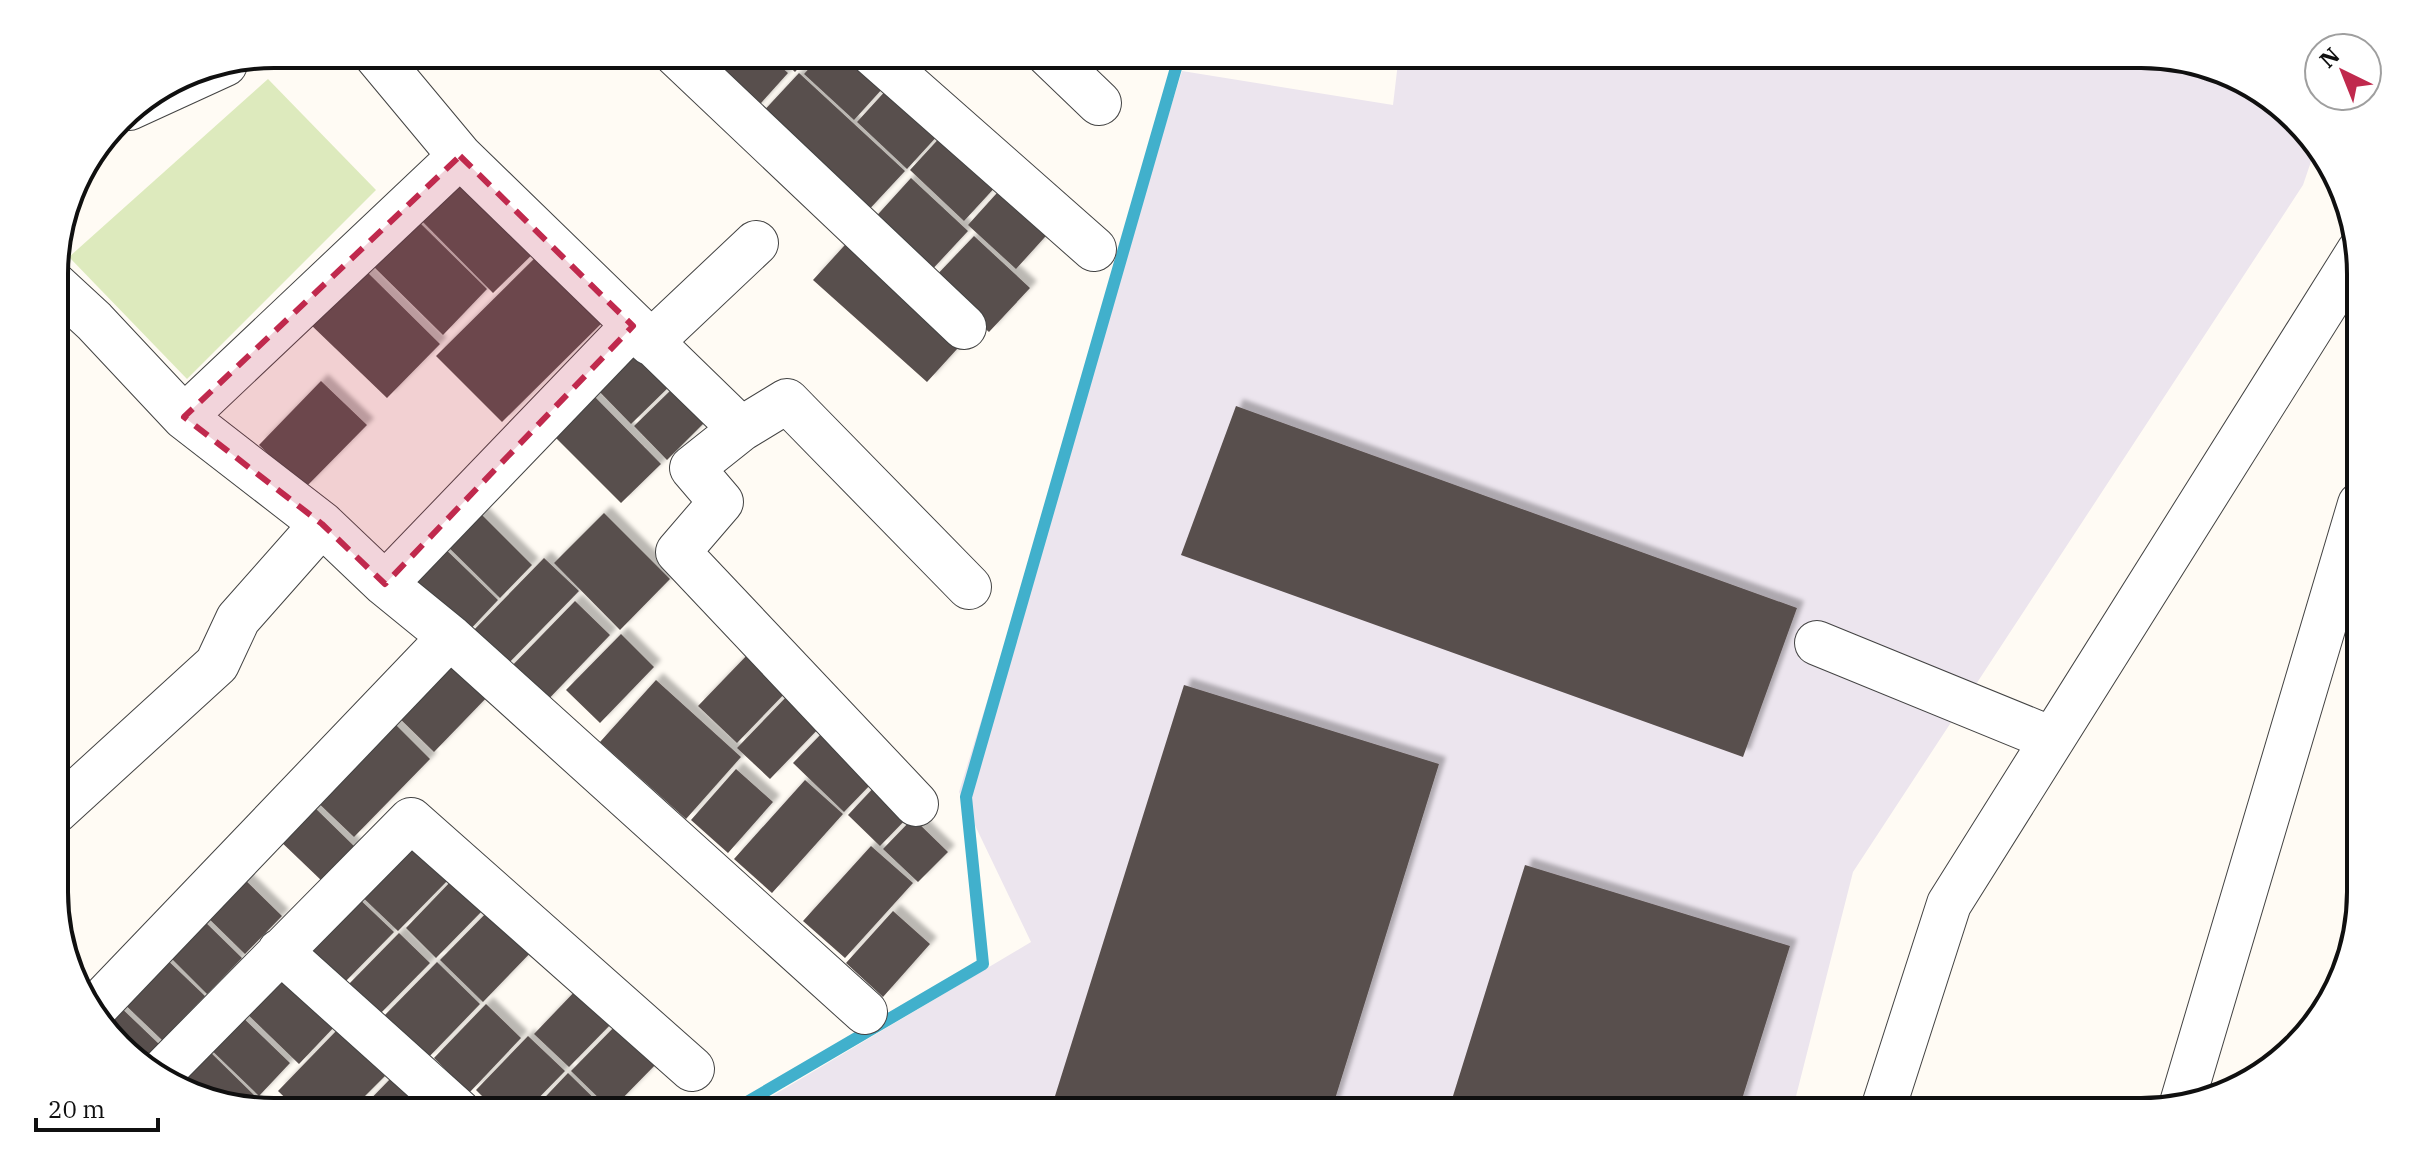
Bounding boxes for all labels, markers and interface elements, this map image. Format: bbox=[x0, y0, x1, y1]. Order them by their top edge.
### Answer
north arrow bbox=[2303, 32, 2383, 112]
text: N bbox=[2313, 40, 2345, 74]
scale bar bbox=[36, 1082, 158, 1132]
text: 20 m bbox=[48, 1093, 105, 1125]

